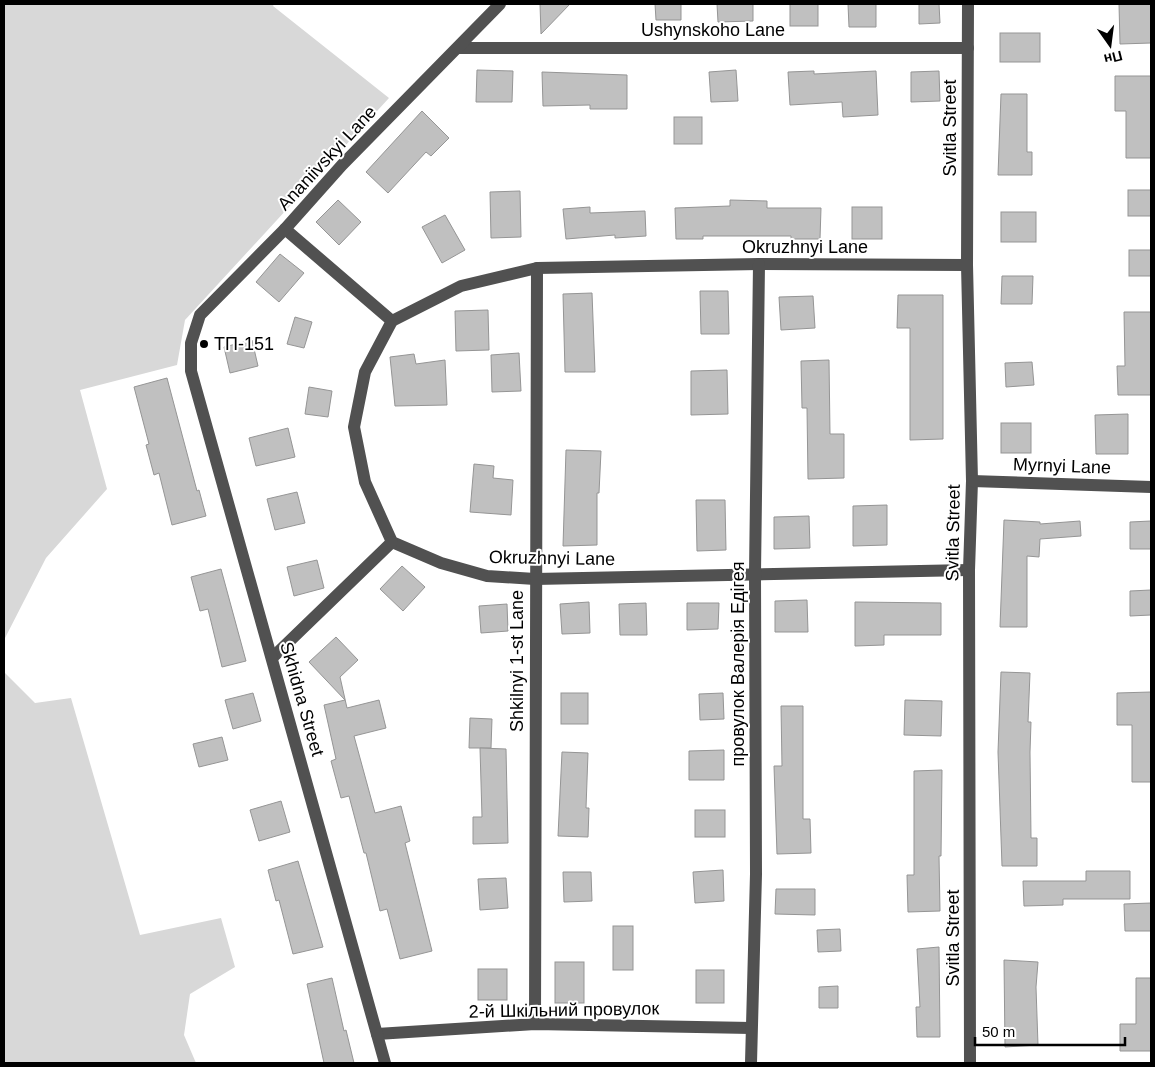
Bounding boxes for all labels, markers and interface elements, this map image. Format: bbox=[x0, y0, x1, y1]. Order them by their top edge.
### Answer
street label: Ushynskoho Lane bbox=[641, 20, 785, 40]
north arrow bbox=[1085, 20, 1135, 70]
text: Пн bbox=[1102, 48, 1124, 68]
street label: Svitla Street bbox=[940, 79, 960, 177]
street label: Ananiivskyi Lane bbox=[274, 102, 380, 214]
street label: Okruzhnyi Lane bbox=[742, 237, 868, 257]
place label: ТП-151 bbox=[214, 334, 274, 354]
marker: ТП-151 bbox=[198, 338, 210, 350]
street label: Myrnyi Lane bbox=[1013, 454, 1111, 478]
street label: Svitla Street bbox=[942, 484, 964, 582]
street label: Okruzhnyi Lane bbox=[489, 547, 615, 569]
street label: провулок Валерія Едігея bbox=[728, 562, 748, 766]
street label: Shkilnyi 1-st Lane bbox=[507, 590, 527, 732]
street label: Skhidna Street bbox=[276, 639, 328, 759]
street label: Svitla Street bbox=[943, 889, 963, 987]
street label: 2-й Шкільний провулок bbox=[469, 998, 660, 1022]
scale bar bbox=[975, 1014, 1125, 1046]
text: 50 m bbox=[982, 1023, 1015, 1040]

